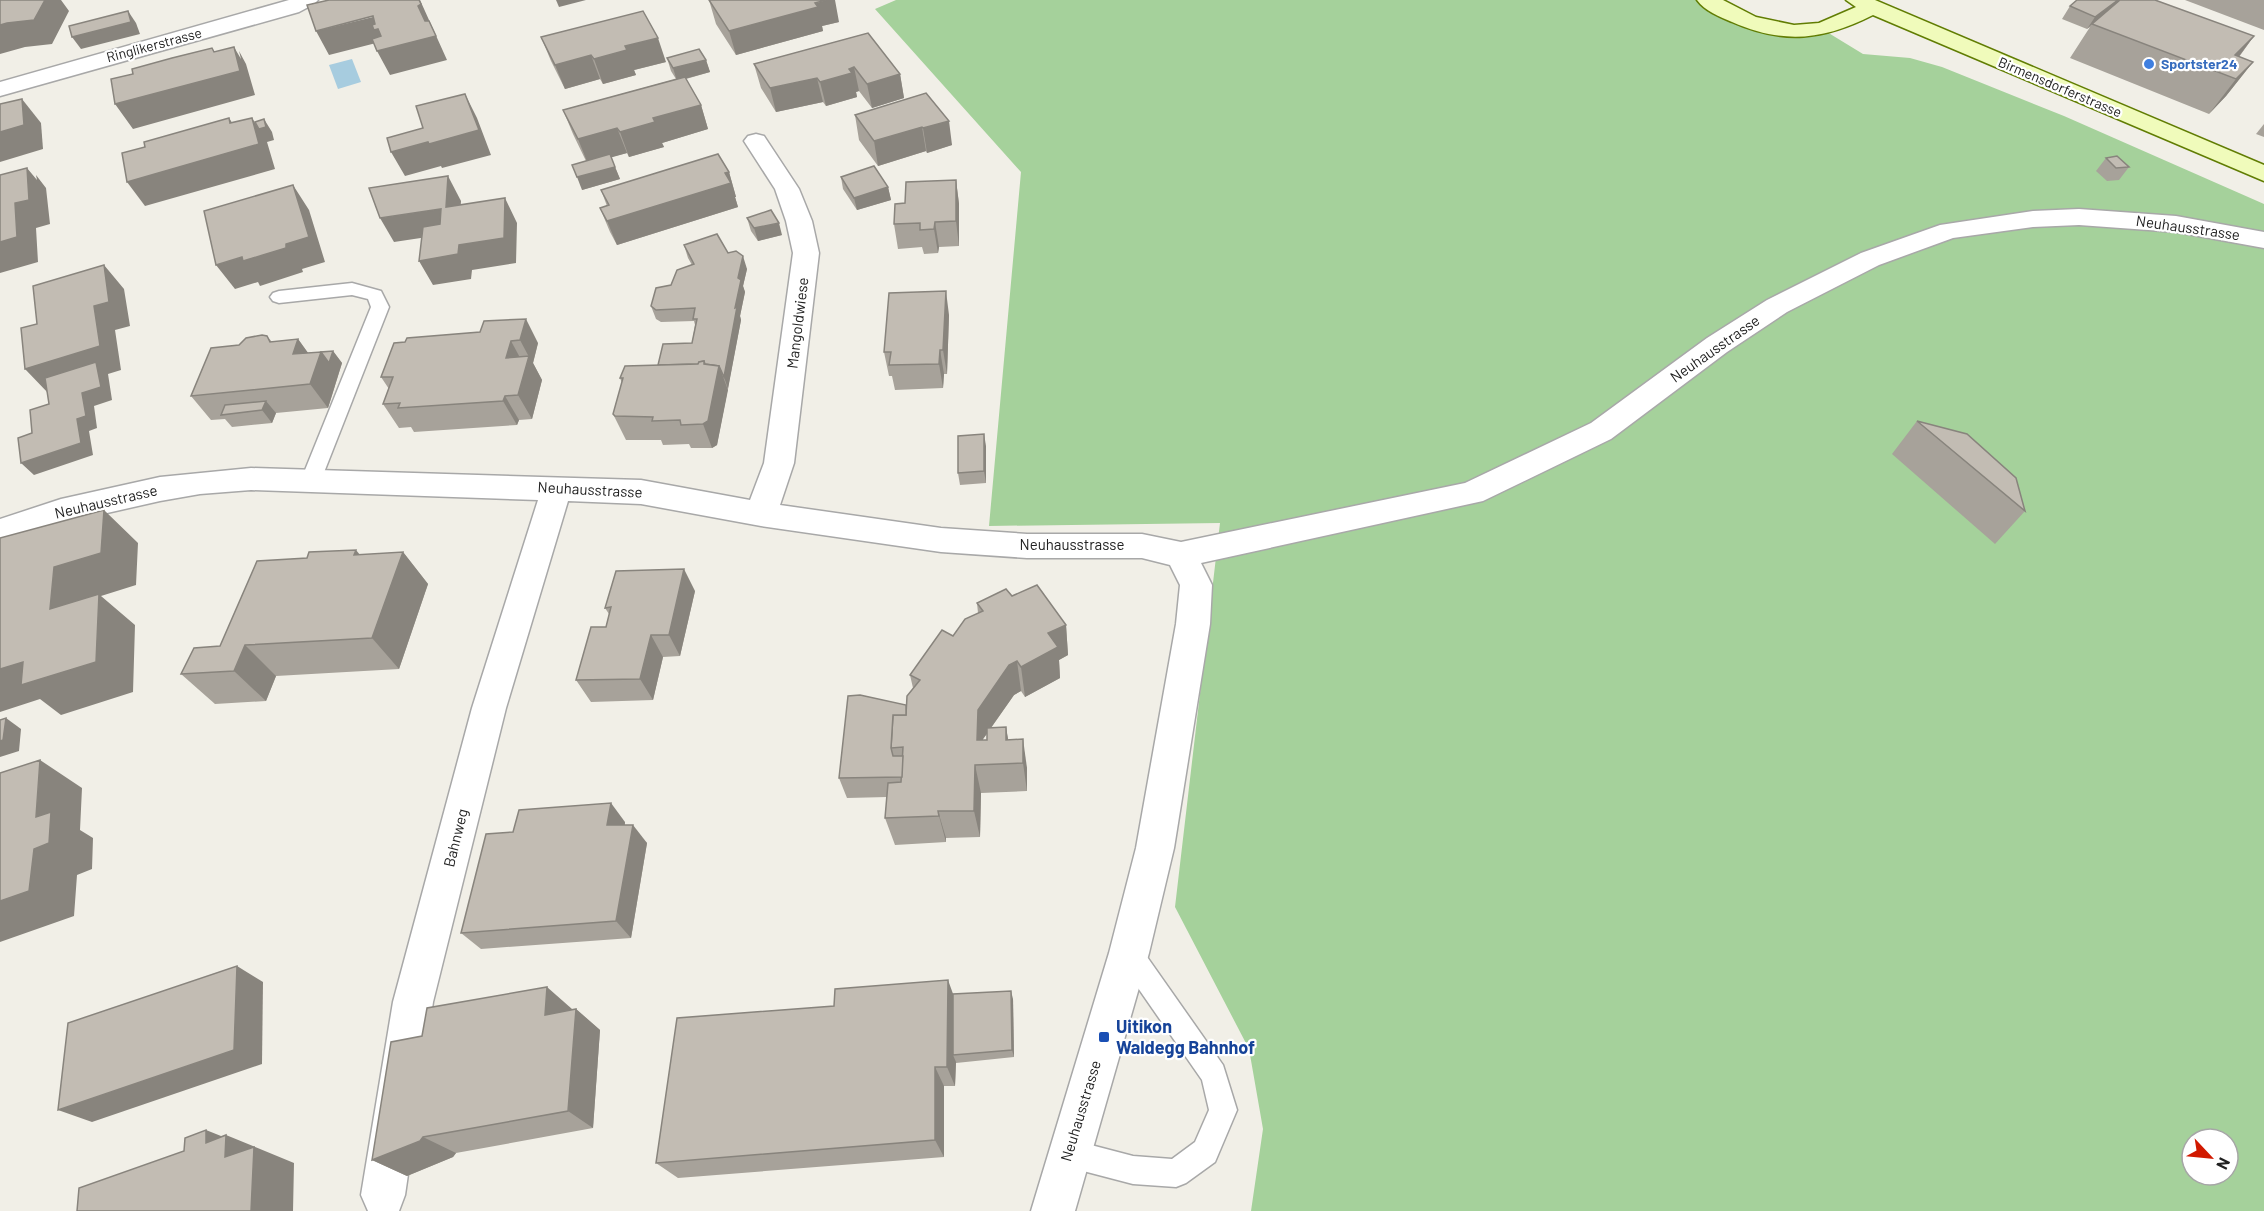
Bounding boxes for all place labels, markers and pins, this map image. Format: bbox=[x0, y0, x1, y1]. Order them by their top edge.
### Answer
place label: Sportster24 bbox=[2161, 55, 2237, 72]
marker: Sportster24 bbox=[2142, 57, 2156, 71]
place label: Uitikon Waldegg Bahnhof bbox=[1116, 1015, 1255, 1058]
marker: Uitikon Waldegg Bahnhof bbox=[1097, 1030, 1111, 1044]

